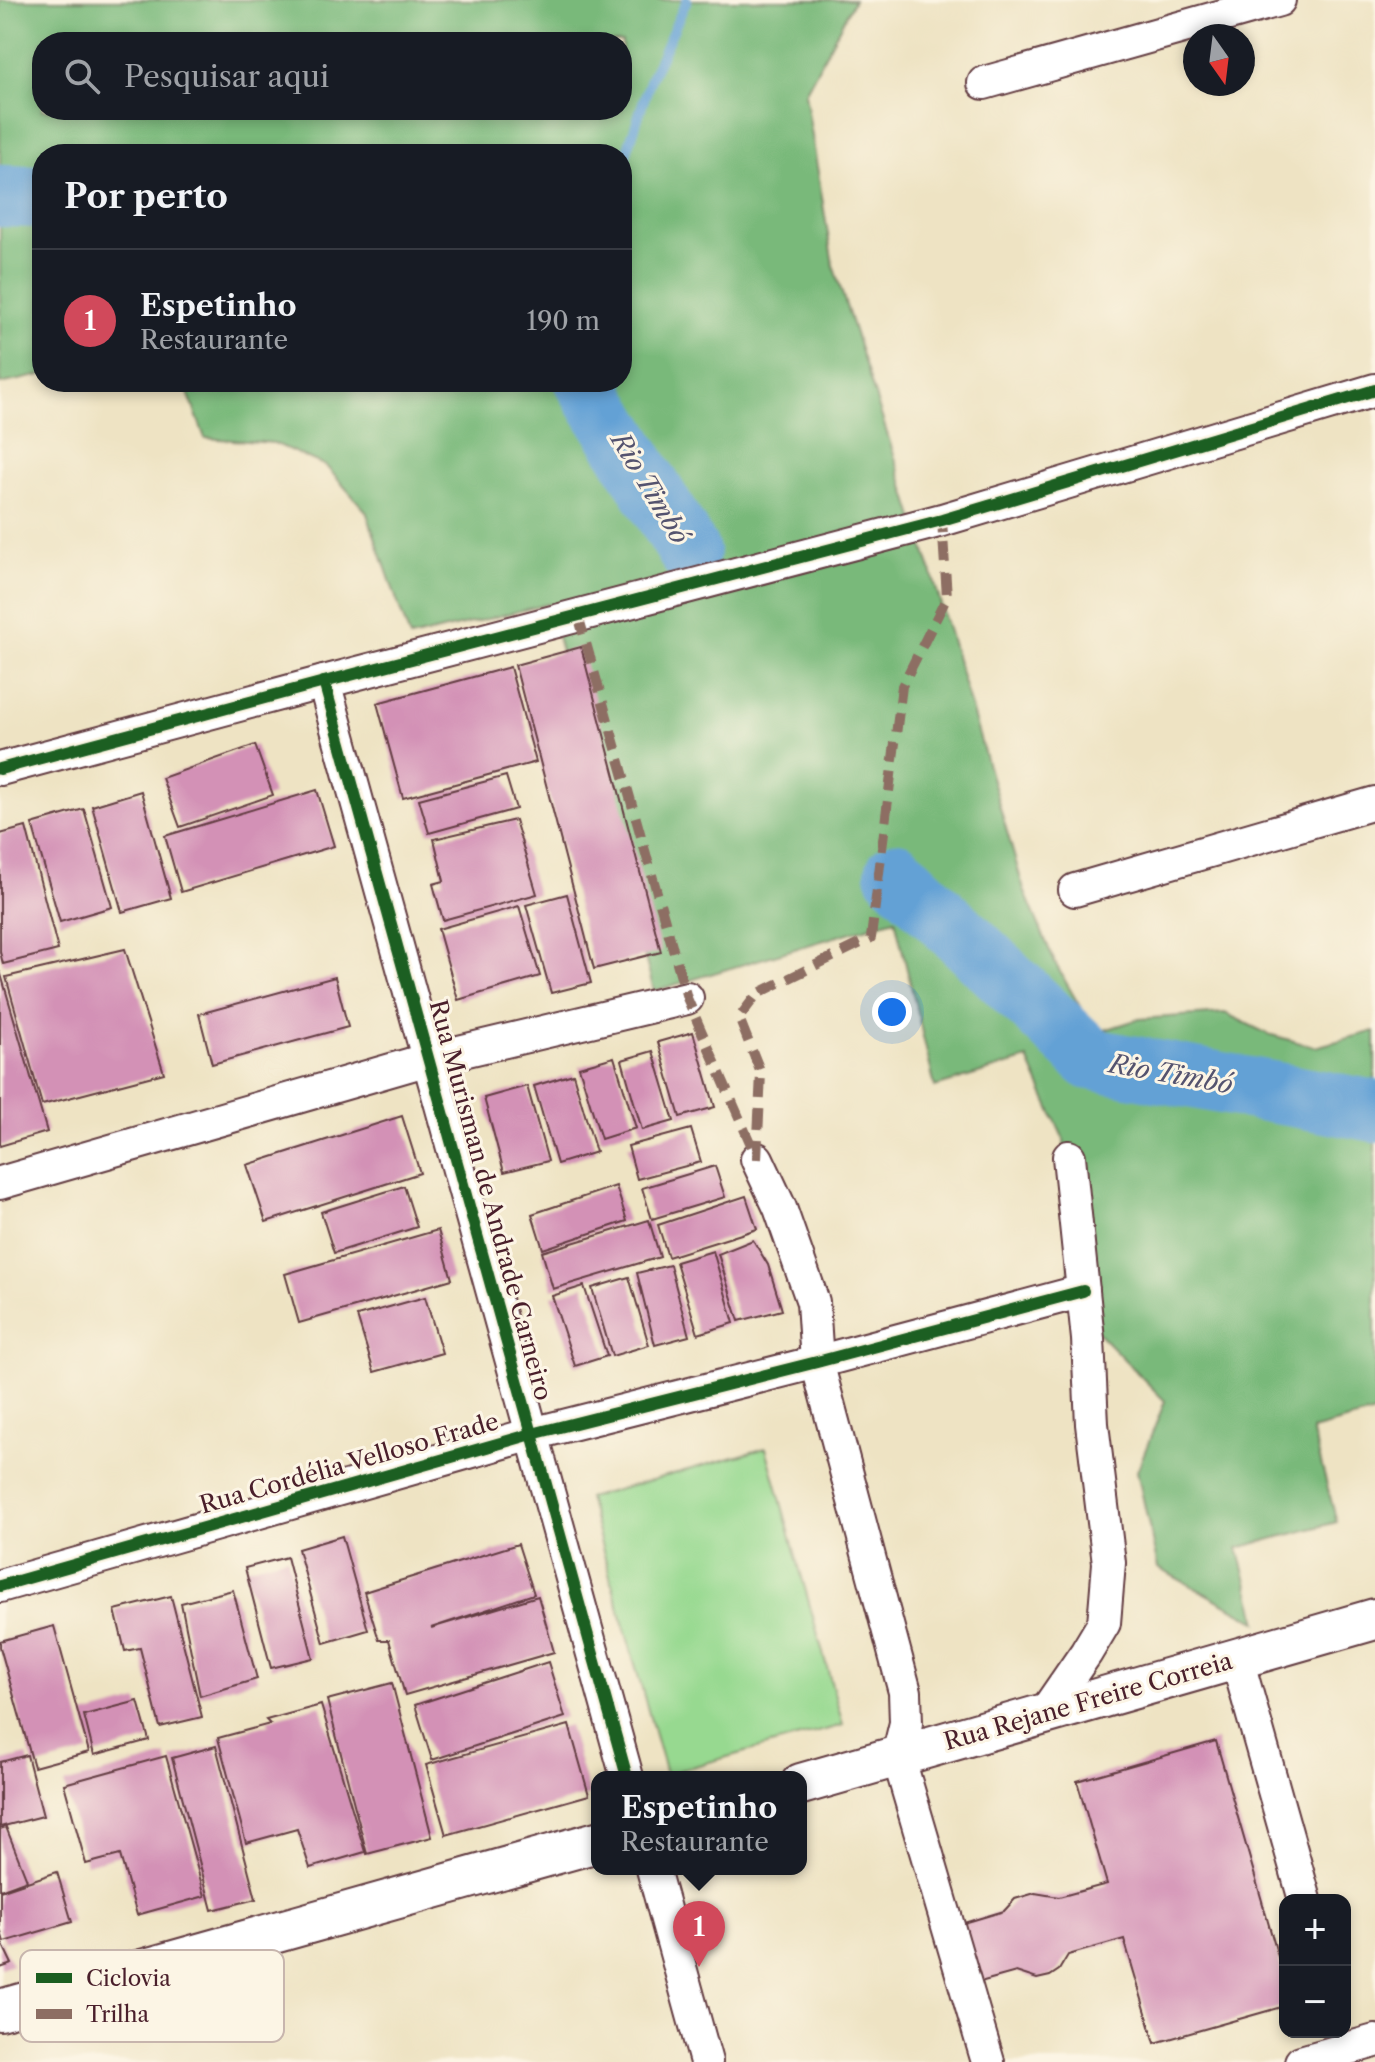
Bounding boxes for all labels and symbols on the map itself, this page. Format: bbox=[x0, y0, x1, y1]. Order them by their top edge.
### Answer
north arrow bbox=[1183, 24, 1255, 96]
water label: Rio Timbó bbox=[603, 425, 696, 550]
your location bbox=[872, 992, 912, 1032]
street label: Rua Murisman de Andrade Carneiro bbox=[423, 996, 559, 1404]
water label: Rio Timbó bbox=[1105, 1047, 1236, 1101]
street label: Rua Cordélia Velloso Frade bbox=[196, 1406, 502, 1520]
street label: Rua Rejane Freire Correia bbox=[941, 1646, 1236, 1756]
pin: 1 bbox=[673, 1901, 725, 1967]
legend bbox=[20, 1950, 284, 2042]
text: Ciclovia bbox=[86, 1965, 171, 1992]
text: Trilha bbox=[86, 2001, 149, 2028]

